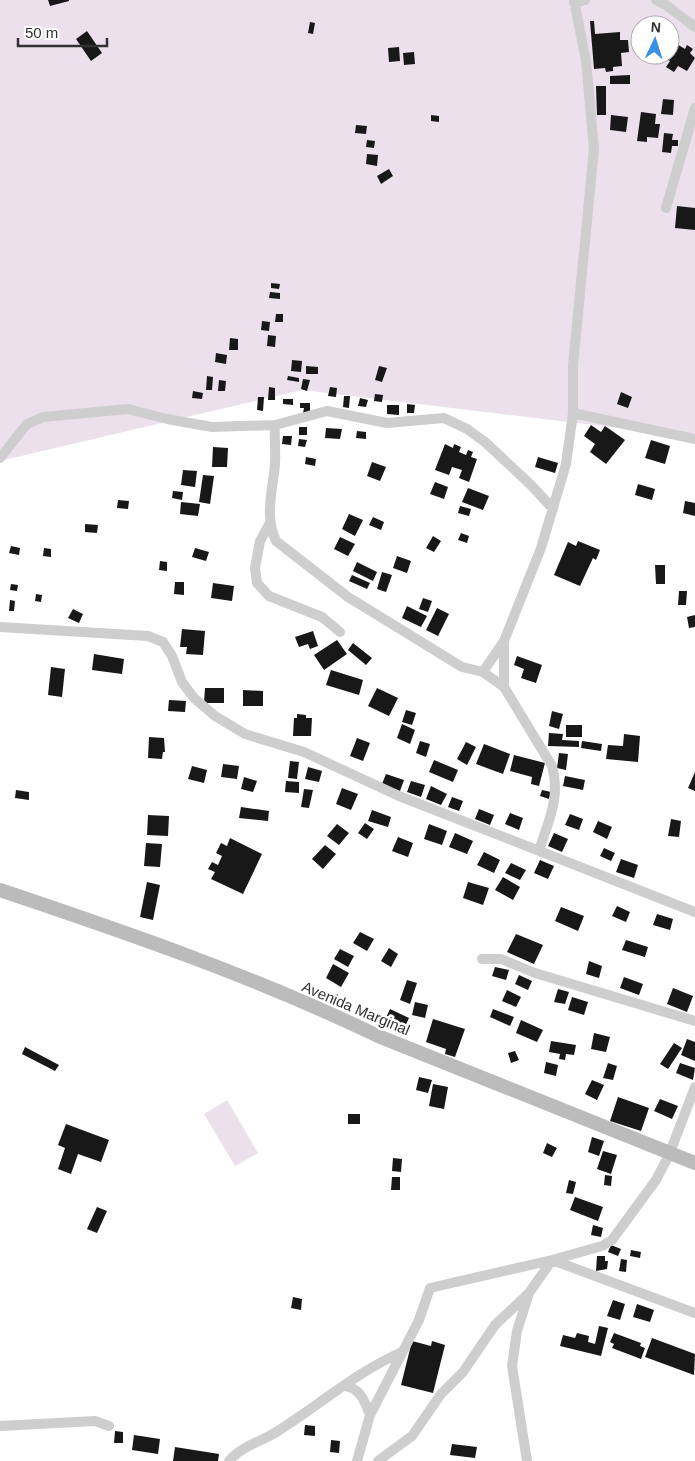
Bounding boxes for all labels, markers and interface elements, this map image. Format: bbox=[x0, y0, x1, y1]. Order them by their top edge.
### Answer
scale bar bbox=[18, 15, 106, 47]
north arrow bbox=[630, 15, 680, 65]
text: N bbox=[650, 19, 662, 35]
text: 50 m bbox=[25, 24, 58, 41]
street label: Avenida Marginal bbox=[299, 978, 413, 1038]

